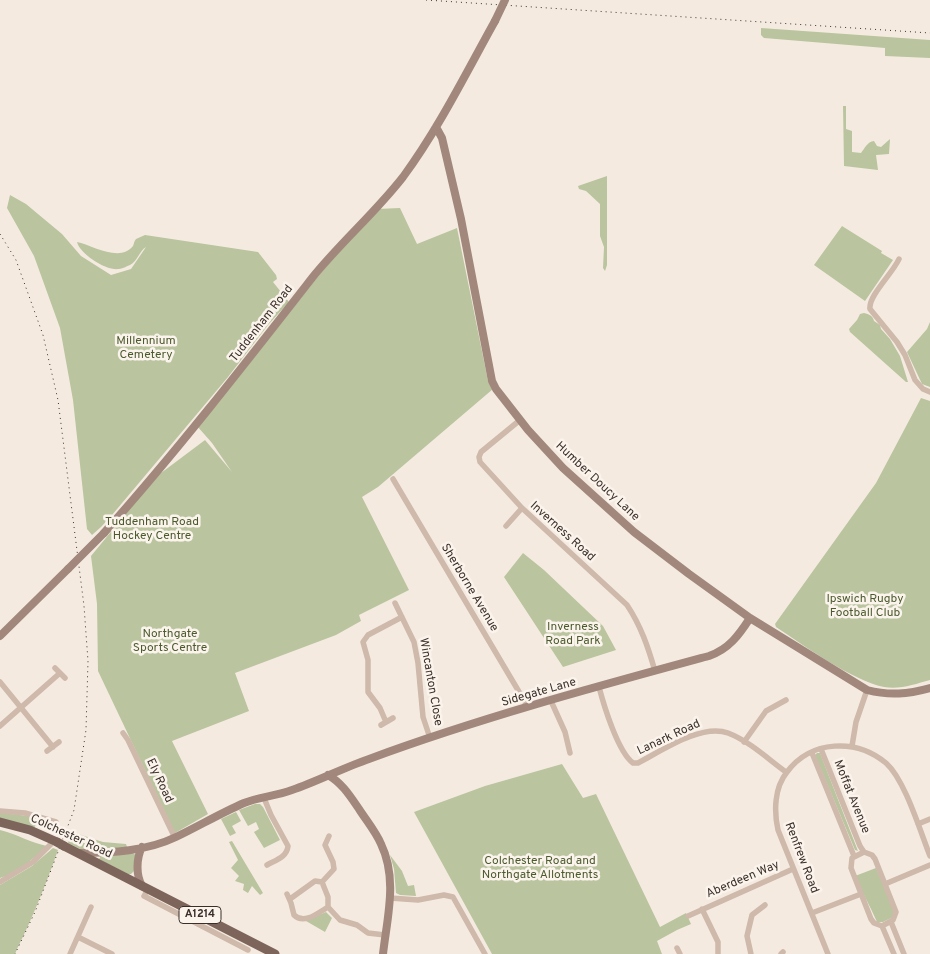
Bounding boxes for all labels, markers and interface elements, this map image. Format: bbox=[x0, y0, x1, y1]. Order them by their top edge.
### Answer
street label: Tuddenham Road bbox=[227, 282, 297, 366]
park label: Millennium Cemetery bbox=[116, 335, 176, 363]
street label: Humber Doucy Lane bbox=[552, 439, 642, 525]
street label: Inverness Road bbox=[527, 499, 597, 565]
park label: Tuddenham Road Hockey Centre bbox=[105, 516, 199, 544]
street label: Sherborne Avenue bbox=[437, 542, 501, 634]
park label: Ipswich Rugby Football Club bbox=[826, 593, 904, 621]
park label: Inverness Road Park bbox=[545, 621, 601, 649]
park label: Northgate Sports Centre bbox=[133, 628, 207, 656]
street label: Wincanton Close bbox=[415, 637, 445, 727]
street label: Sidegate Lane bbox=[500, 675, 578, 711]
street label: Lanark Road bbox=[635, 717, 703, 759]
street label: Ely Road bbox=[142, 757, 176, 805]
street label: Moffat Avenue bbox=[830, 758, 872, 836]
street label: Colchester Road bbox=[28, 812, 114, 862]
street label: Renfrew Road bbox=[781, 820, 821, 896]
park label: Colchester Road and Northgate Allotments bbox=[482, 855, 598, 883]
street label: Aberdeen Way bbox=[704, 858, 782, 902]
road number: A1214 bbox=[179, 906, 221, 924]

